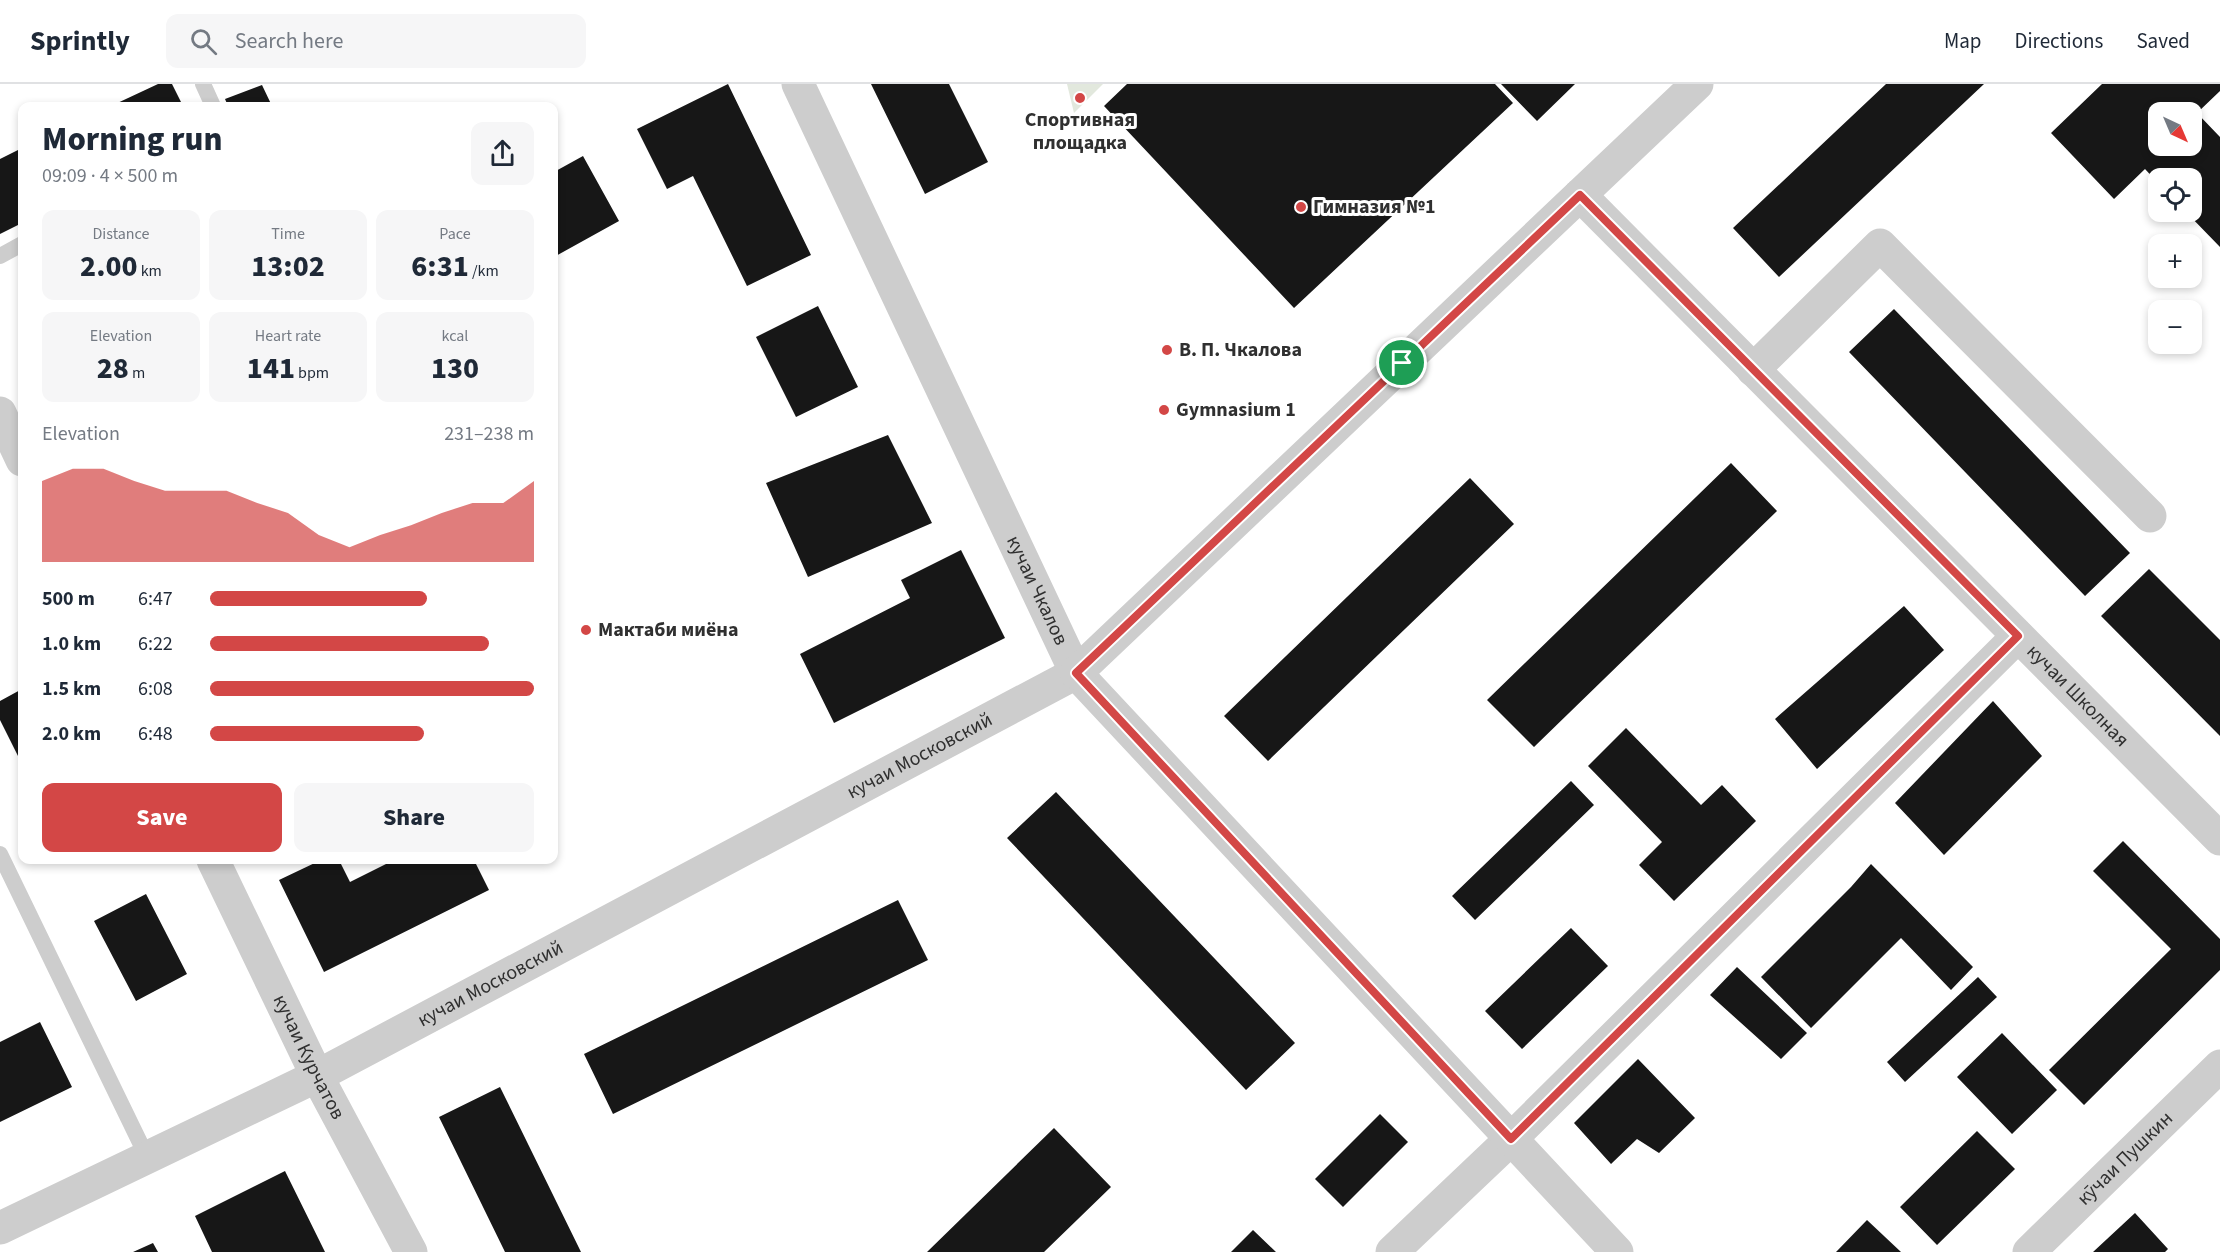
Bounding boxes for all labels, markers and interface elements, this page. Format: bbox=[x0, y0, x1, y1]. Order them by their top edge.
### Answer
search box bbox=[166, 14, 586, 68]
text: Sprintly bbox=[30, 21, 130, 61]
icon: search bbox=[187, 25, 220, 58]
text: Search here bbox=[235, 25, 343, 57]
text: Map bbox=[1944, 26, 1982, 56]
text: Directions bbox=[2015, 26, 2103, 56]
text: Saved bbox=[2136, 26, 2190, 56]
marker: Спортивная площадка bbox=[1073, 91, 1087, 105]
north arrow bbox=[2148, 102, 2202, 156]
map controls bbox=[2148, 102, 2202, 354]
place label: Спортивная площадка bbox=[1025, 106, 1135, 157]
text: Morning run bbox=[42, 116, 222, 163]
button: share bbox=[471, 122, 534, 185]
text: 09:09 · 4 × 500 m bbox=[42, 162, 178, 190]
button: locate bbox=[2148, 168, 2202, 222]
place label: Гимназия №1 bbox=[1313, 193, 1436, 221]
marker: Гимназия №1 bbox=[1294, 200, 1308, 214]
text: Distance bbox=[93, 223, 149, 245]
text: Time bbox=[271, 223, 305, 245]
text: Pace bbox=[439, 223, 471, 245]
button: + bbox=[2148, 234, 2202, 288]
text: 2.00 bbox=[80, 245, 137, 288]
text: 13:02 bbox=[251, 245, 325, 288]
text: 6:31 bbox=[411, 245, 469, 288]
text: km bbox=[137, 260, 162, 282]
text: /km bbox=[469, 260, 499, 282]
button: − bbox=[2148, 300, 2202, 354]
text: Elevation bbox=[90, 325, 152, 347]
text: Heart rate bbox=[255, 325, 321, 347]
text: kcal bbox=[442, 325, 468, 347]
place label: В. П. Чкалова bbox=[1179, 336, 1302, 364]
pin bbox=[1376, 337, 1427, 388]
marker: В. П. Чкалова bbox=[1160, 343, 1174, 357]
icon: arrive bbox=[1385, 346, 1418, 379]
text: 28 bbox=[97, 347, 129, 390]
text: 141 bbox=[247, 347, 295, 390]
text: 130 bbox=[431, 347, 479, 390]
text: m bbox=[129, 362, 145, 384]
text: bpm bbox=[295, 362, 329, 384]
place label: Gymnasium 1 bbox=[1176, 396, 1296, 424]
marker: Gymnasium 1 bbox=[1157, 403, 1171, 417]
text: Elevation bbox=[42, 420, 120, 448]
text: 231–238 m bbox=[444, 420, 534, 448]
street label: кучаи Чкалов bbox=[999, 531, 1075, 650]
text: 500 m bbox=[42, 585, 95, 613]
text: 6:47 bbox=[138, 585, 173, 613]
place label: Мактаби миёна bbox=[598, 616, 738, 644]
marker: Мактаби миёна bbox=[579, 623, 593, 637]
text: 1.0 km bbox=[42, 630, 101, 658]
text: 6:22 bbox=[138, 630, 173, 658]
street label: кучаи Школная bbox=[2020, 638, 2135, 753]
text: 1.5 km bbox=[42, 675, 101, 703]
text: 6:08 bbox=[138, 675, 173, 703]
street label: кучаи Московский bbox=[842, 706, 998, 806]
text: 2.0 km bbox=[42, 720, 101, 748]
text: 6:48 bbox=[138, 720, 173, 748]
button: Save bbox=[42, 783, 282, 852]
button: Share bbox=[294, 783, 534, 852]
street label: кучаи Московский bbox=[413, 934, 568, 1034]
street label: кучаи Курчатов bbox=[266, 990, 352, 1124]
street label: кӯчаи Пушкин bbox=[2071, 1105, 2179, 1212]

